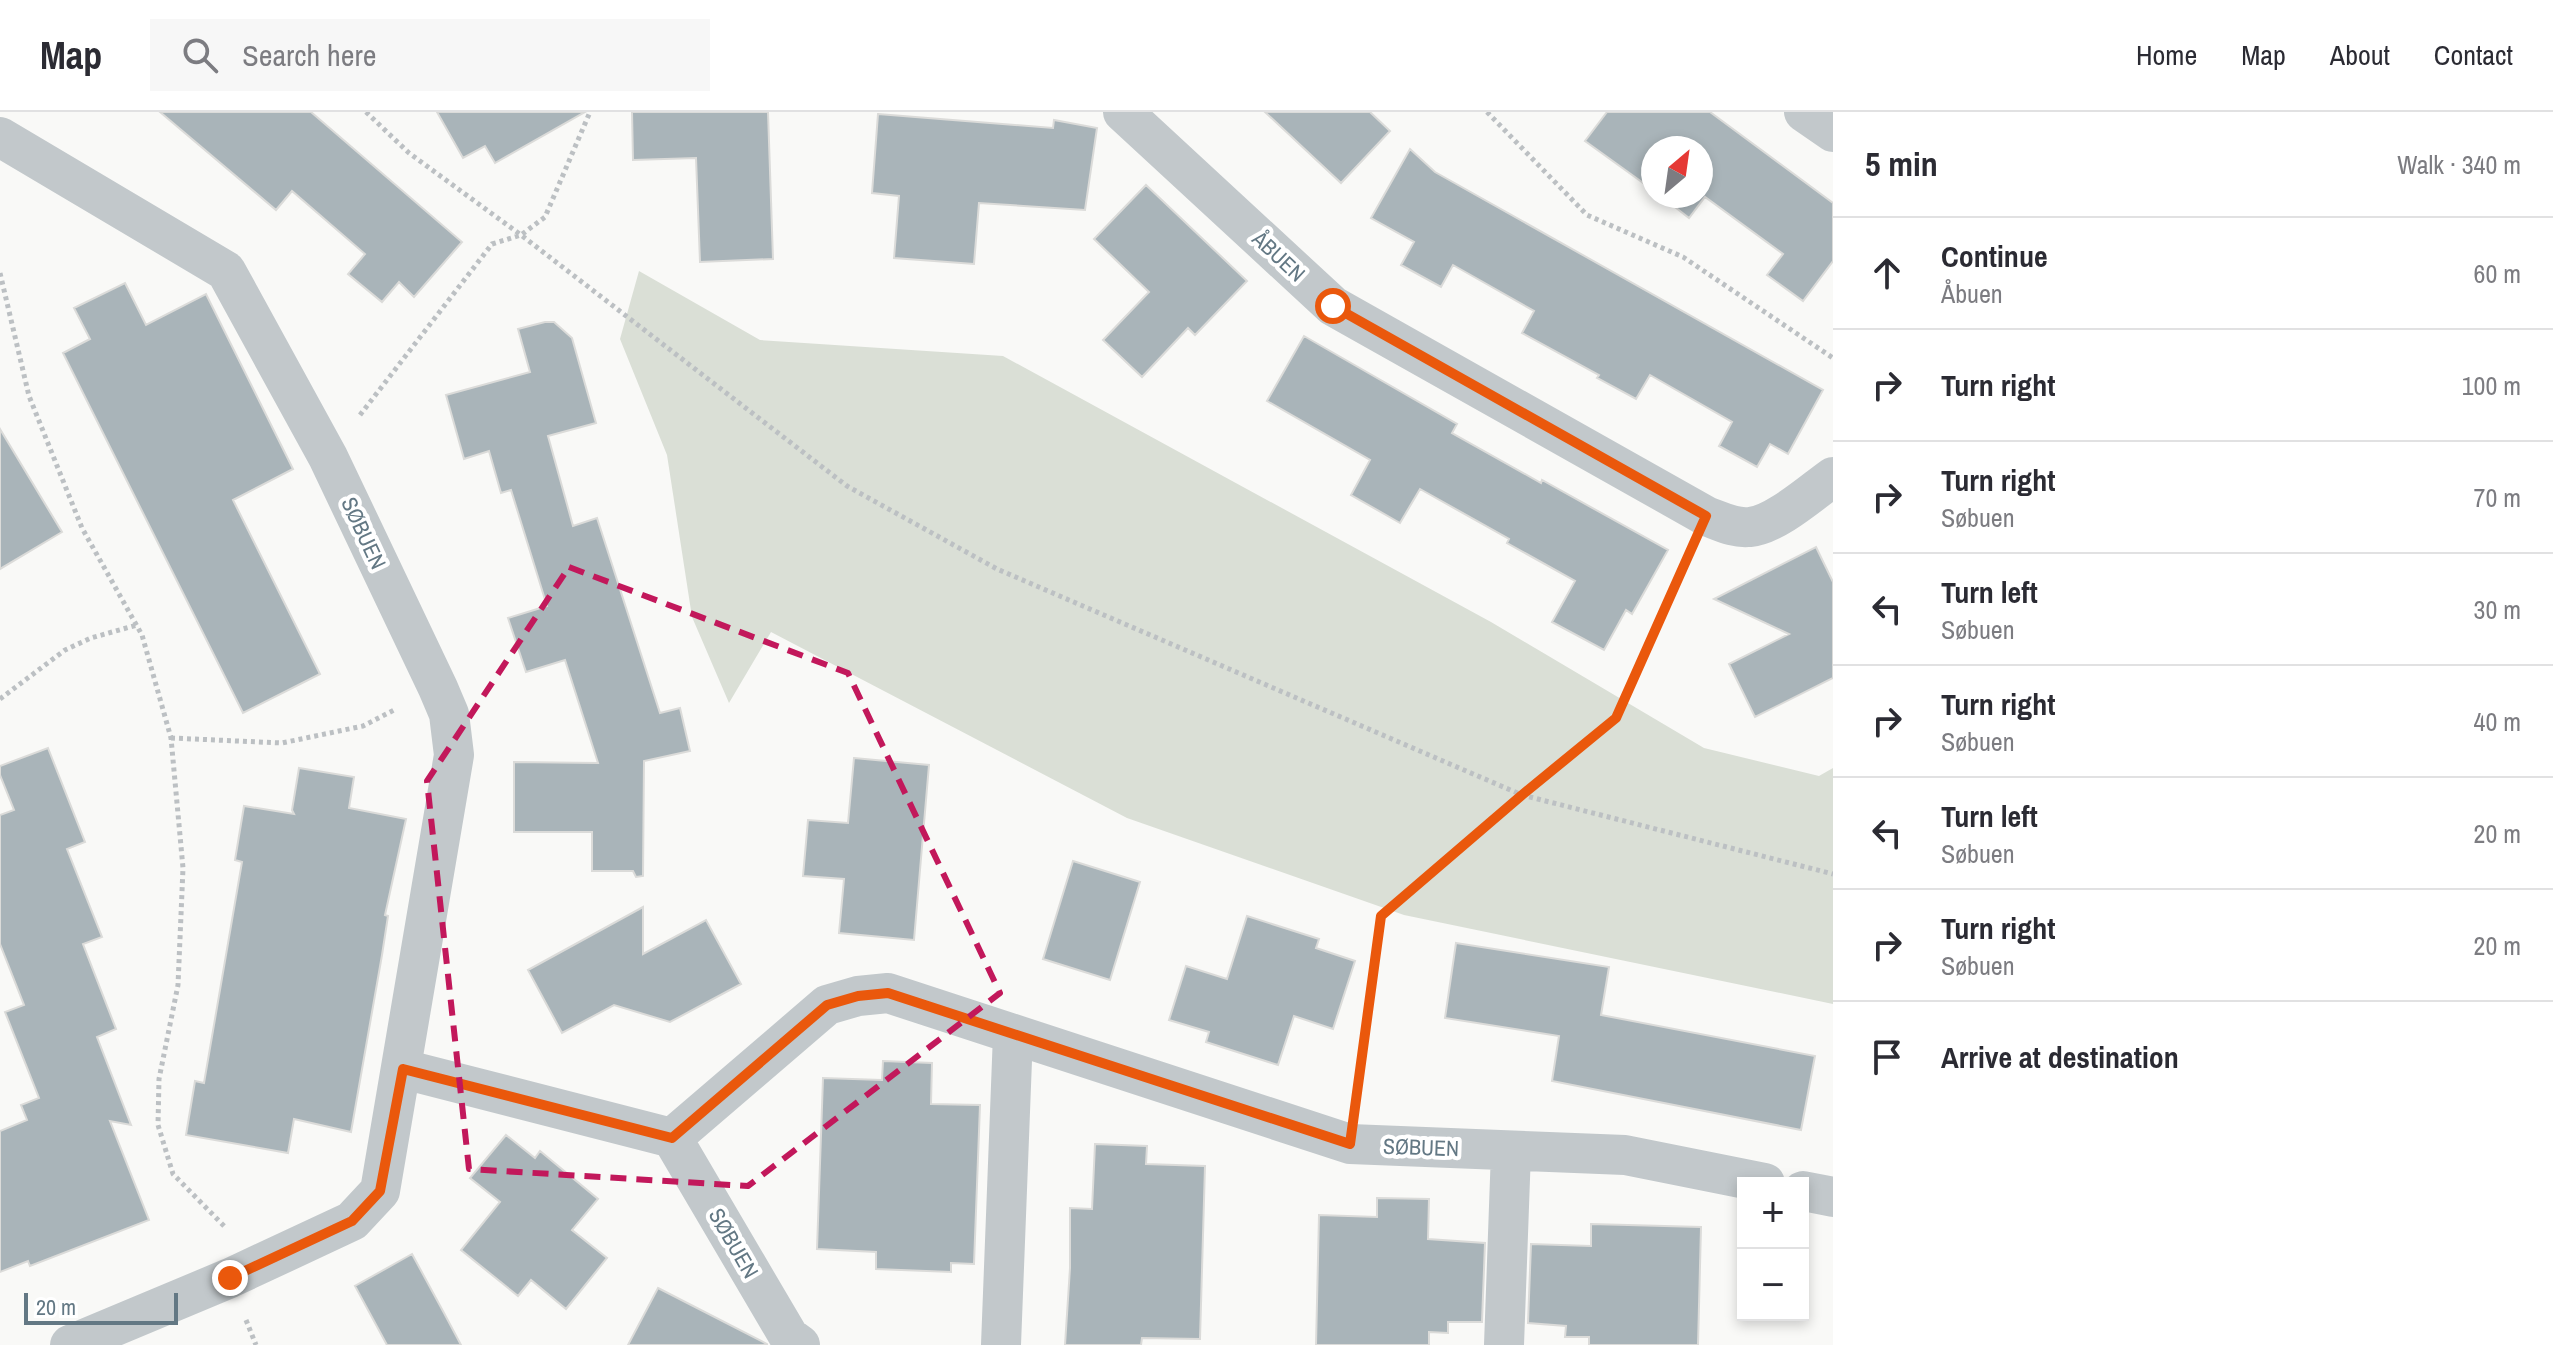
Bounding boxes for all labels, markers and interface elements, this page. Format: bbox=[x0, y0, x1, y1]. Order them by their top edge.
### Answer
search box bbox=[150, 19, 710, 91]
text: Map bbox=[40, 30, 102, 81]
icon: search bbox=[178, 33, 222, 77]
text: Search here bbox=[242, 35, 376, 75]
text: Home bbox=[2136, 36, 2197, 74]
text: Map bbox=[2241, 36, 2286, 74]
text: About bbox=[2330, 36, 2390, 74]
text: Contact bbox=[2434, 36, 2513, 74]
north arrow bbox=[1641, 136, 1713, 208]
text: 5 min bbox=[1865, 141, 1938, 187]
text: Walk · 340 m bbox=[2397, 147, 2521, 182]
street label: ÅBUEN bbox=[1245, 223, 1312, 288]
text: Continue bbox=[1941, 236, 2048, 276]
icon: ahead bbox=[1865, 251, 1909, 295]
text: 60 m bbox=[2474, 256, 2521, 291]
text: Åbuen bbox=[1941, 276, 2003, 311]
route start bbox=[1315, 288, 1351, 324]
icon: right bbox=[1865, 363, 1909, 407]
text: Turn right bbox=[1941, 365, 2055, 405]
text: 100 m bbox=[2462, 368, 2521, 403]
text: Turn right bbox=[1941, 460, 2055, 500]
icon: right bbox=[1865, 475, 1909, 519]
text: 70 m bbox=[2474, 480, 2521, 515]
street label: SØBUEN bbox=[334, 492, 394, 574]
text: Søbuen bbox=[1941, 500, 2015, 535]
text: Turn left bbox=[1941, 572, 2038, 612]
icon: left bbox=[1865, 587, 1909, 631]
text: 30 m bbox=[2474, 592, 2521, 627]
text: Søbuen bbox=[1941, 612, 2015, 647]
text: Turn right bbox=[1941, 684, 2055, 724]
icon: right bbox=[1865, 699, 1909, 743]
text: 40 m bbox=[2474, 704, 2521, 739]
text: Søbuen bbox=[1941, 724, 2015, 759]
text: Turn left bbox=[1941, 796, 2038, 836]
icon: left bbox=[1865, 811, 1909, 855]
text: 20 m bbox=[2474, 816, 2521, 851]
text: Søbuen bbox=[1941, 836, 2015, 871]
text: Turn right bbox=[1941, 908, 2055, 948]
icon: right bbox=[1865, 923, 1909, 967]
text: 20 m bbox=[2474, 928, 2521, 963]
text: Søbuen bbox=[1941, 948, 2015, 983]
icon: arrive bbox=[1865, 1035, 1909, 1079]
text: Arrive at destination bbox=[1941, 1037, 2179, 1077]
street label: SØBUEN bbox=[1382, 1131, 1460, 1163]
map controls bbox=[1737, 1177, 1809, 1321]
button: + bbox=[1737, 1177, 1809, 1249]
street label: SØBUEN bbox=[702, 1203, 766, 1283]
button: − bbox=[1737, 1249, 1809, 1321]
route end bbox=[212, 1260, 248, 1296]
scale bar bbox=[24, 1289, 178, 1325]
text: 20 m bbox=[36, 1292, 76, 1322]

